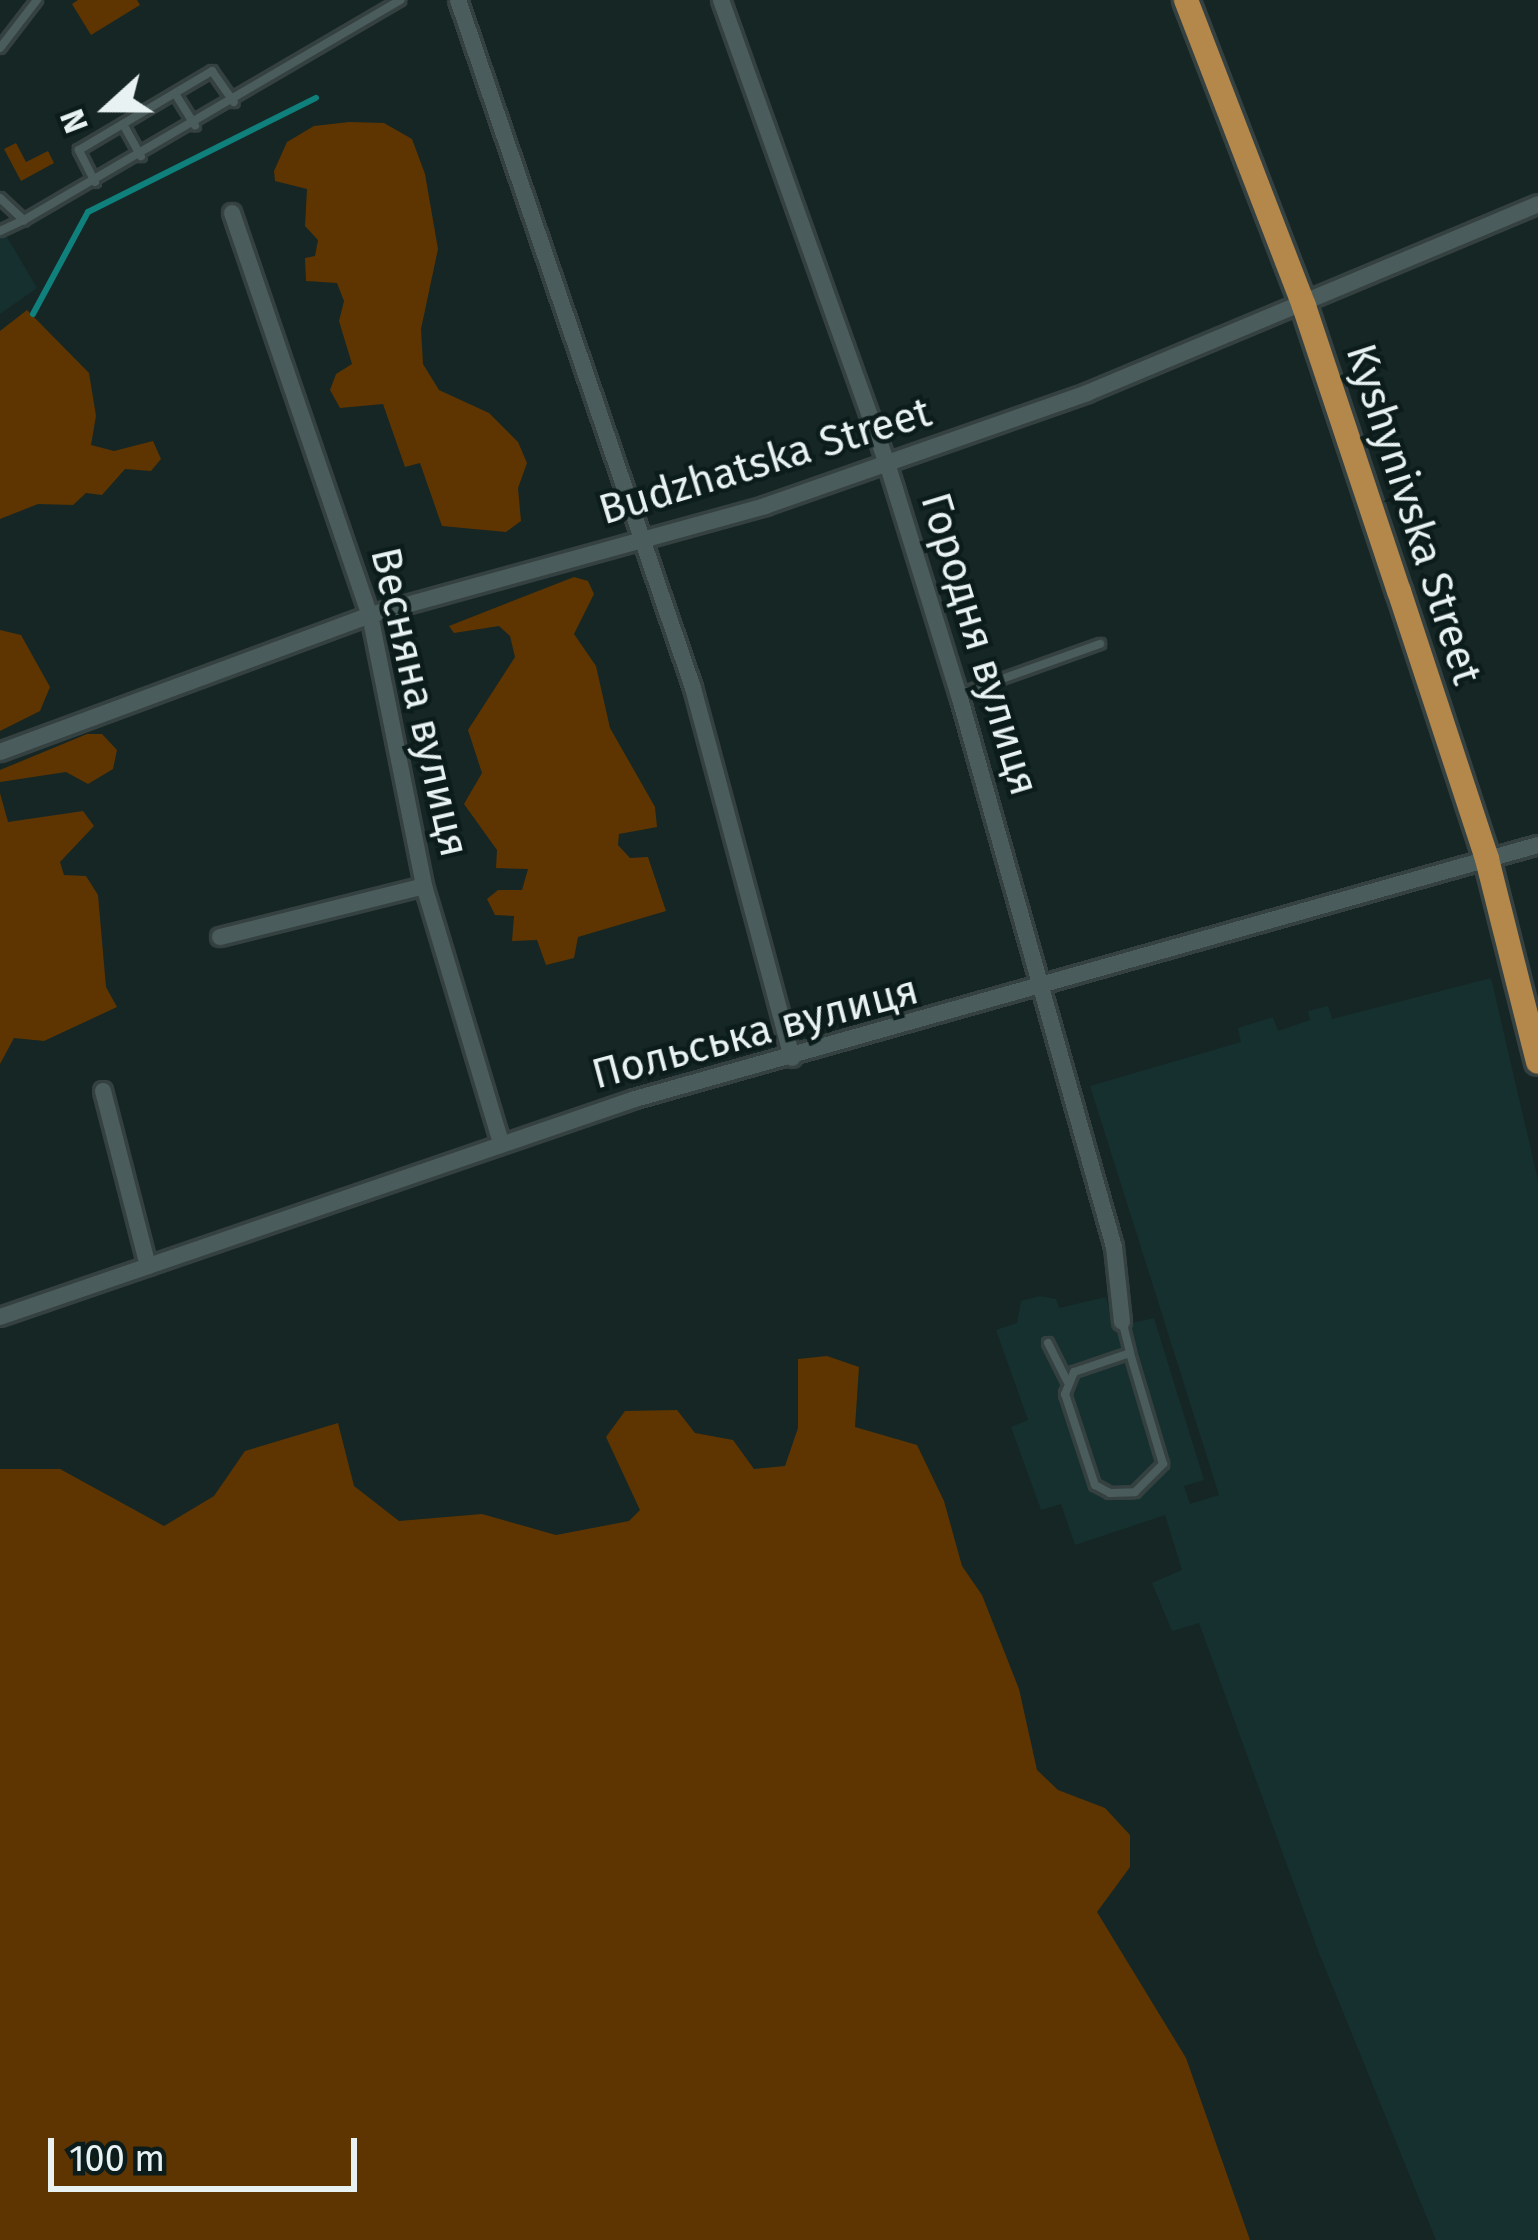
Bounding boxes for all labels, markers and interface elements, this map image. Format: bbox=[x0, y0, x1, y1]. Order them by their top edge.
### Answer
north arrow bbox=[48, 48, 168, 168]
text: N bbox=[52, 104, 97, 138]
street label: Kyshynivska Street bbox=[1335, 338, 1493, 690]
street label: Budzhatska Street bbox=[593, 387, 937, 535]
street label: Городня вулиця bbox=[910, 487, 1050, 801]
street label: Весняна вулиця bbox=[360, 542, 480, 862]
street label: Польська вулиця bbox=[586, 964, 924, 1100]
scale bar bbox=[54, 2114, 363, 2188]
text: 100 m bbox=[69, 2137, 165, 2181]

